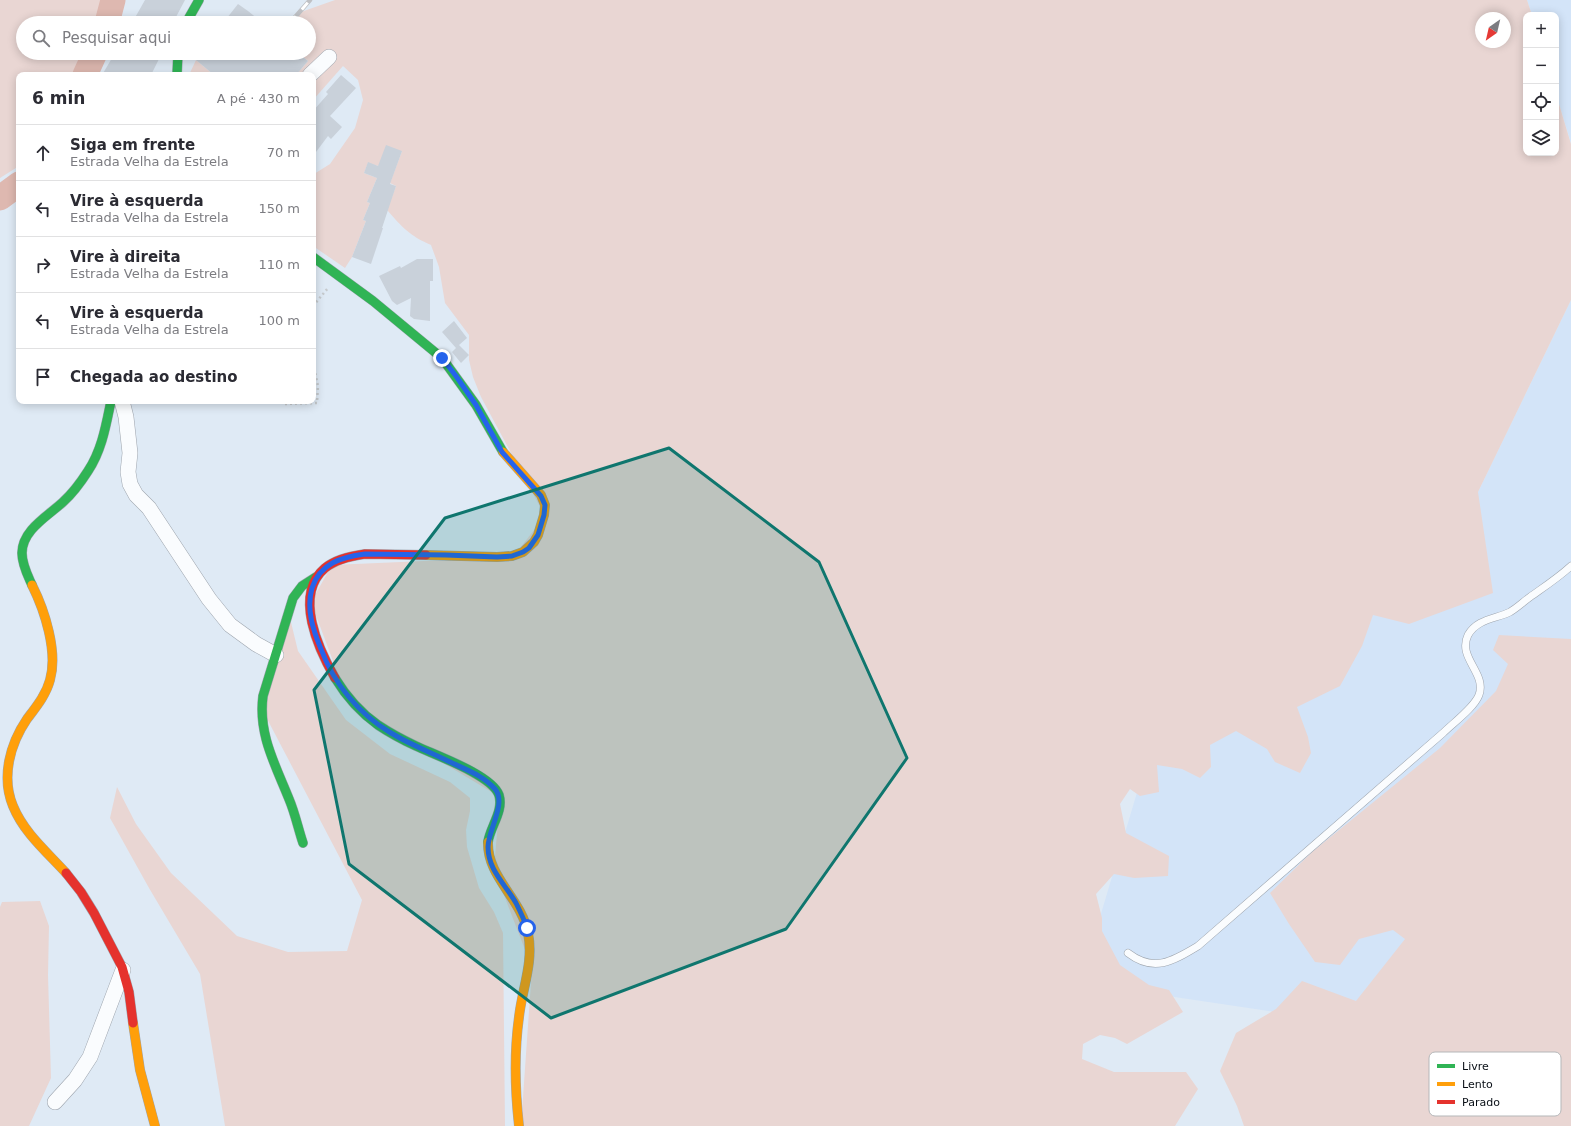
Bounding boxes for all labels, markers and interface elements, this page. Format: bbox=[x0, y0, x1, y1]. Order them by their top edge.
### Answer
north arrow bbox=[1475, 12, 1511, 48]
map controls bbox=[1523, 12, 1559, 156]
button: + bbox=[1523, 12, 1559, 48]
search box bbox=[16, 16, 316, 60]
icon: search bbox=[30, 27, 52, 49]
text: Pesquisar aqui bbox=[62, 29, 171, 47]
button: − bbox=[1523, 48, 1559, 84]
button: locate bbox=[1523, 84, 1559, 120]
text: 6 min bbox=[32, 88, 85, 108]
text: A pé · 430 m bbox=[217, 91, 300, 106]
button: layers bbox=[1523, 120, 1559, 156]
text: Siga em frente bbox=[70, 136, 195, 154]
icon: ahead bbox=[32, 142, 54, 164]
text: 70 m bbox=[267, 145, 300, 160]
text: Estrada Velha da Estrela bbox=[70, 154, 229, 169]
text: Vire à esquerda bbox=[70, 192, 204, 210]
icon: left bbox=[32, 198, 54, 220]
text: 150 m bbox=[258, 201, 300, 216]
text: Estrada Velha da Estrela bbox=[70, 210, 229, 225]
text: Vire à direita bbox=[70, 248, 181, 266]
icon: right bbox=[32, 254, 54, 276]
text: 110 m bbox=[258, 257, 300, 272]
text: Estrada Velha da Estrela bbox=[70, 266, 229, 281]
text: Vire à esquerda bbox=[70, 304, 204, 322]
icon: left bbox=[32, 310, 54, 332]
text: 100 m bbox=[258, 313, 300, 328]
text: Estrada Velha da Estrela bbox=[70, 322, 229, 337]
route end bbox=[433, 349, 451, 367]
icon: arrive bbox=[32, 366, 54, 388]
text: Chegada ao destino bbox=[70, 368, 238, 386]
route start bbox=[518, 919, 536, 937]
legend bbox=[1429, 1052, 1561, 1116]
text: Livre bbox=[1462, 1060, 1489, 1073]
text: Lento bbox=[1462, 1078, 1493, 1091]
text: Parado bbox=[1462, 1096, 1500, 1109]

